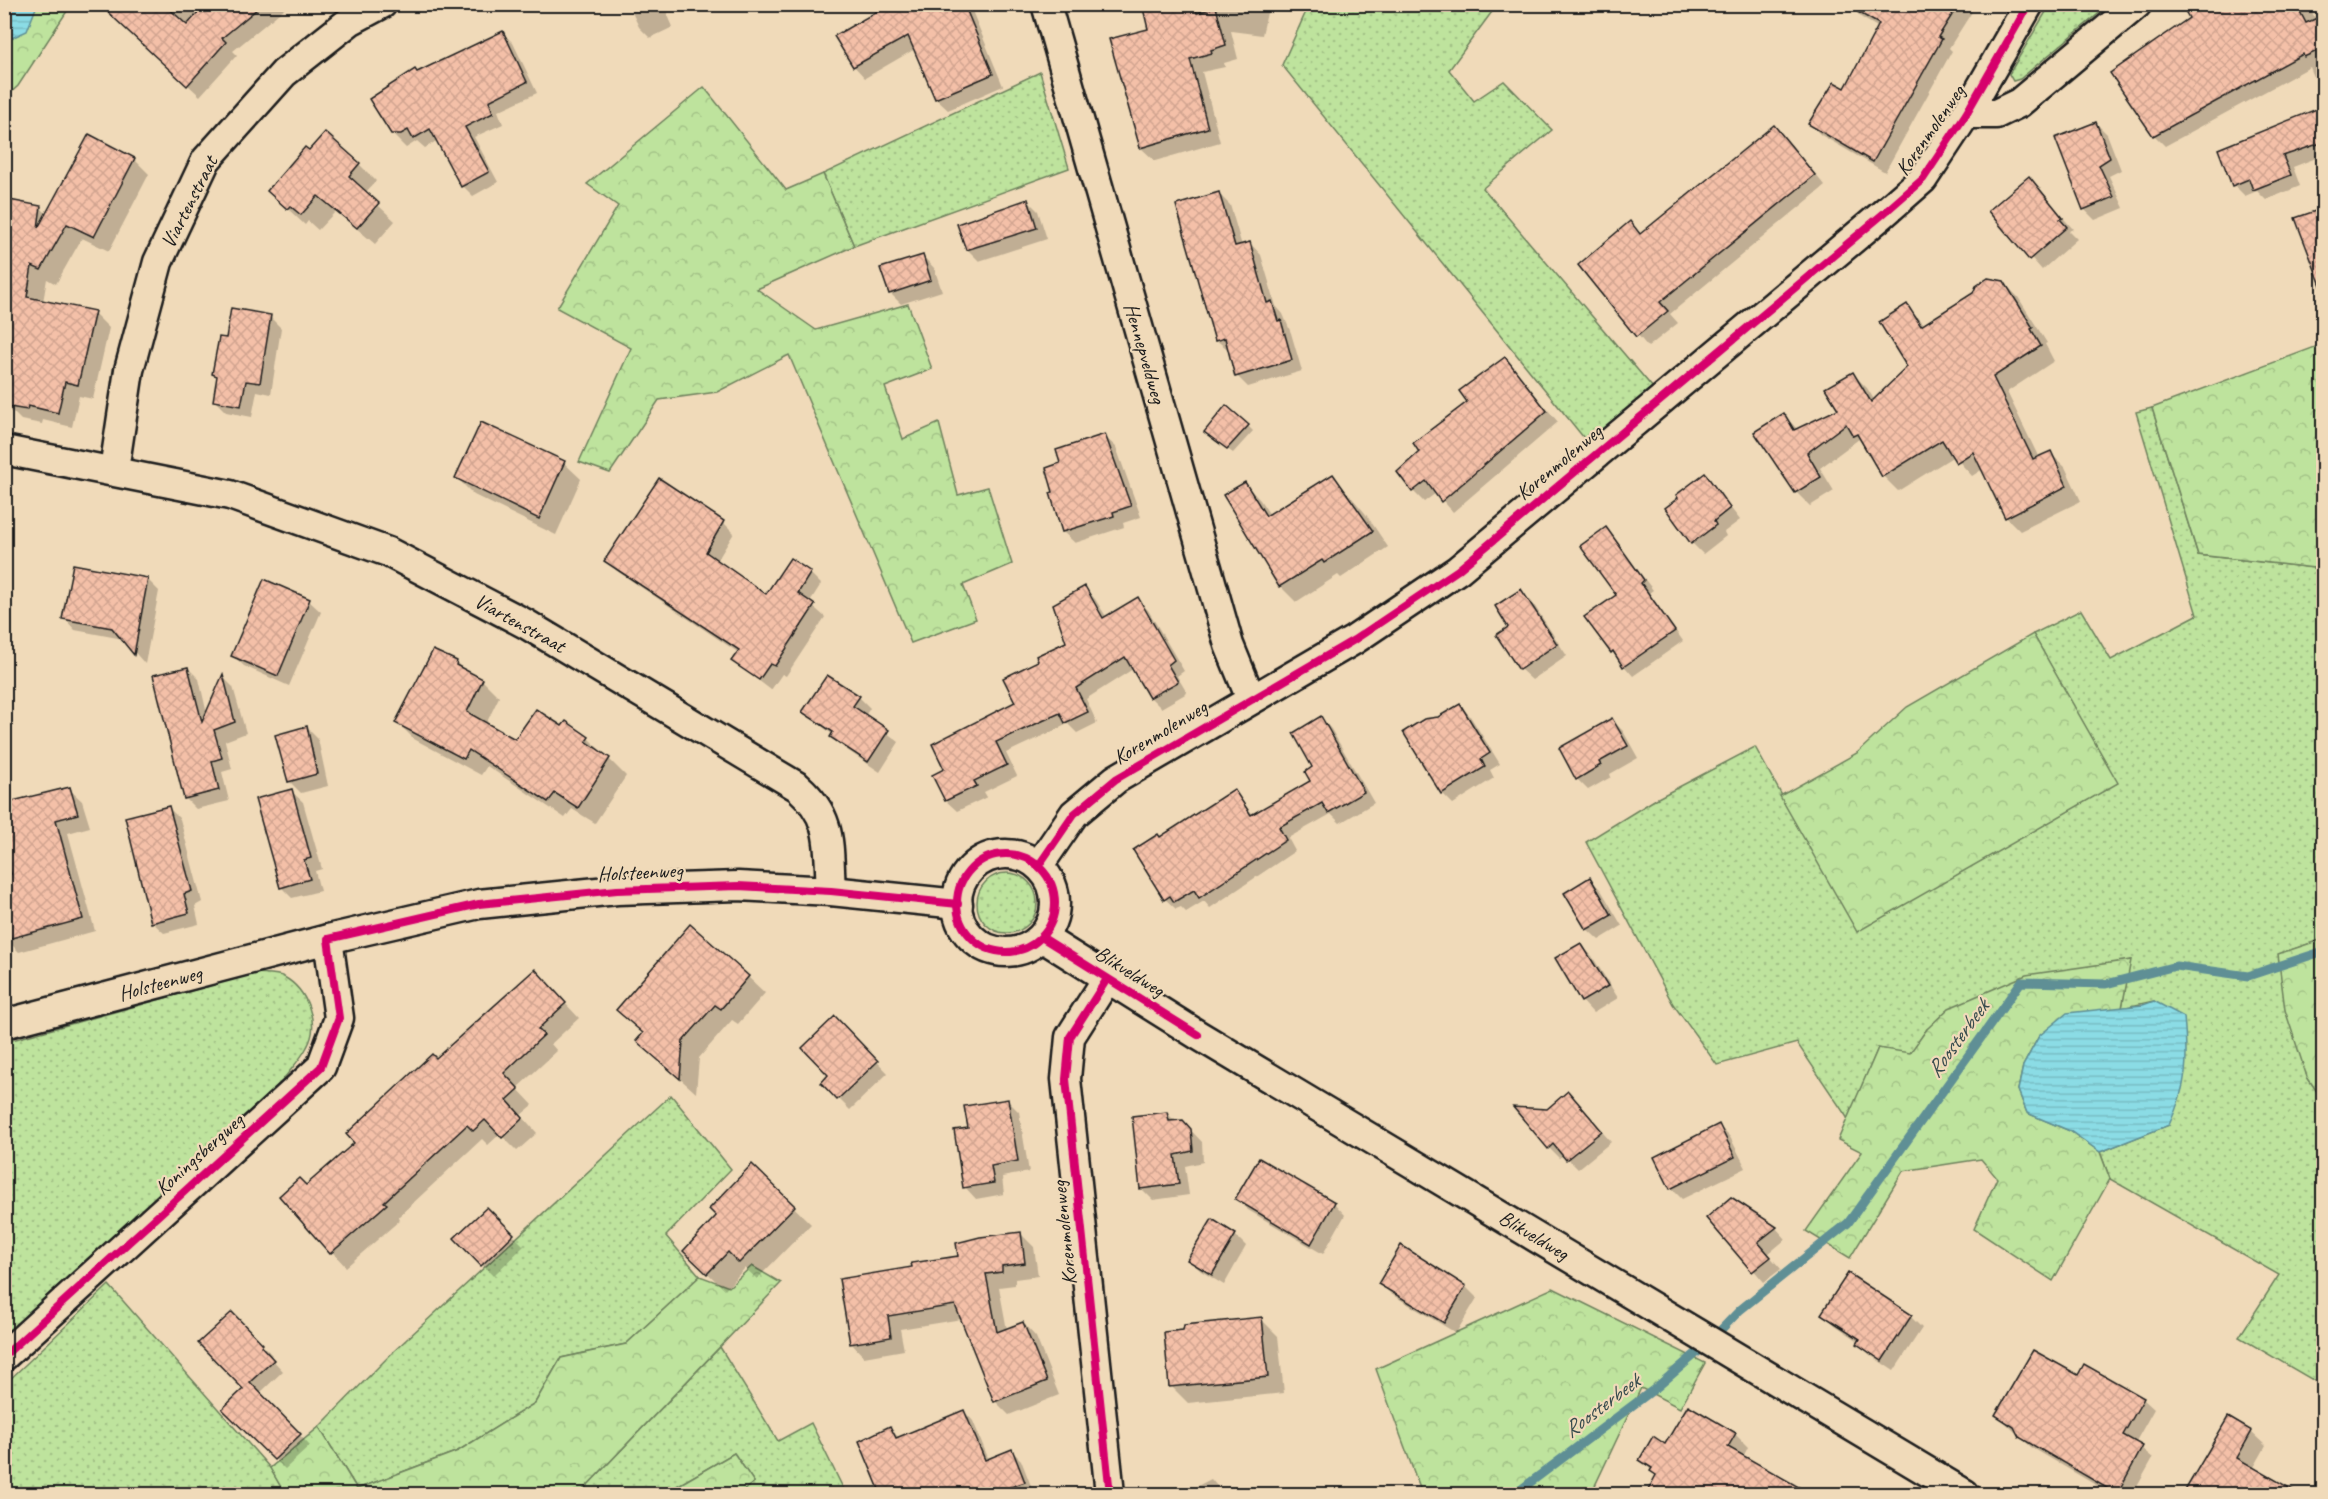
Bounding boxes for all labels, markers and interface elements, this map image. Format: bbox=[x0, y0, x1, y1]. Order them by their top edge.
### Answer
street label: Korenmolenweg bbox=[1889, 78, 1972, 180]
street label: Viartenstraat bbox=[155, 150, 224, 252]
street label: Hennepveldweg bbox=[1118, 300, 1172, 408]
street label: Korenmolenweg bbox=[1511, 417, 1609, 506]
street label: Viartenstraat bbox=[470, 587, 572, 660]
street label: Korenmolenweg bbox=[1108, 693, 1213, 770]
street label: Holsteenweg bbox=[597, 857, 685, 887]
street label: Blikveldweg bbox=[1090, 940, 1171, 1003]
street label: Holsteenweg bbox=[116, 959, 206, 1007]
water label: Roosterbeek bbox=[1920, 991, 1998, 1083]
street label: Koningsbergweg bbox=[149, 1106, 250, 1201]
street label: Korenmolenweg bbox=[1045, 1178, 1082, 1286]
street label: Blikveldweg bbox=[1494, 1204, 1575, 1267]
water label: Roosterbeek bbox=[1558, 1365, 1649, 1444]

